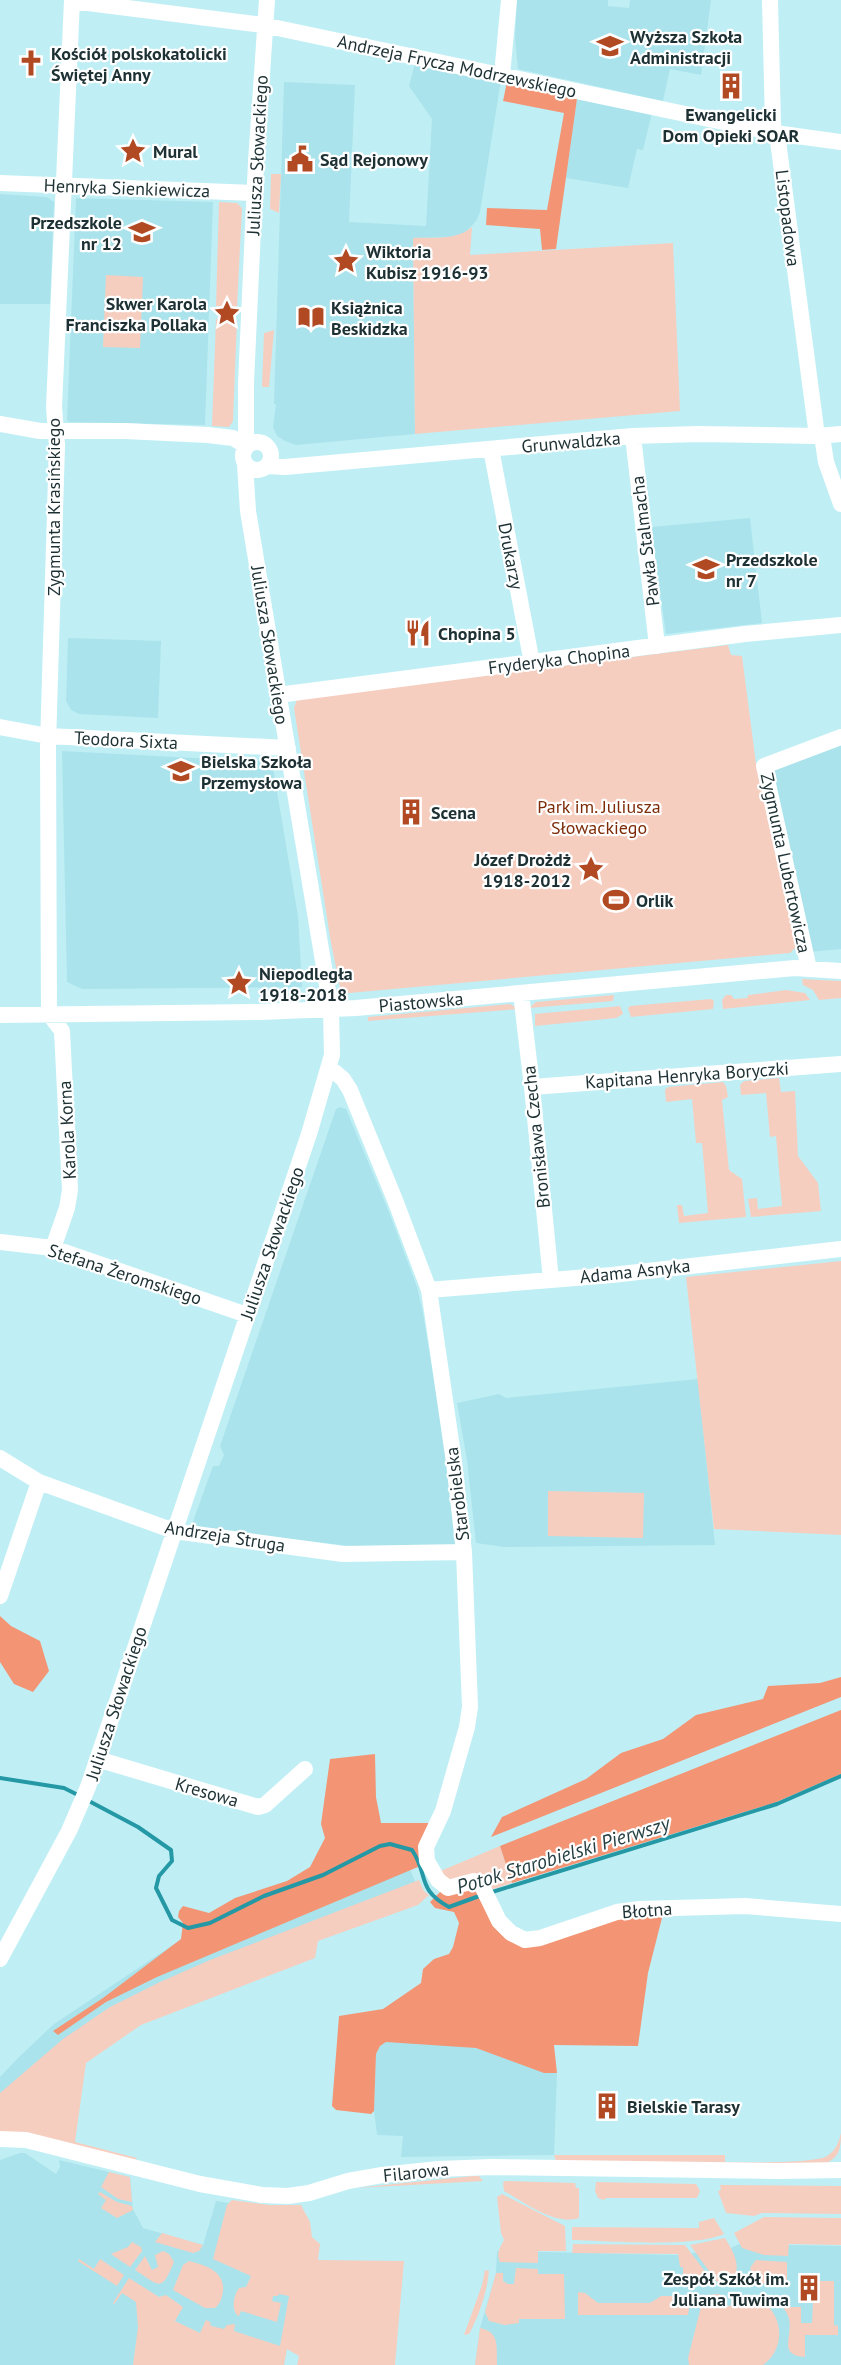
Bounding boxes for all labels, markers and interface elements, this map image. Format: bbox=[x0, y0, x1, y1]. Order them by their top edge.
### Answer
place label: Wyższa Szkoła Administracji bbox=[630, 25, 742, 69]
street label: Andrzeja Frycza Modrzewskiego bbox=[335, 29, 579, 103]
school or university icon: Wyższa Szkoła Administracji bbox=[595, 31, 625, 61]
place label: Kościół polskokatolicki Świętej Anny bbox=[51, 42, 227, 86]
church icon: Kościół polskokatolicki Świętej Anny bbox=[16, 48, 46, 78]
building icon: Ewangelicki Dom Opieki SOAR bbox=[716, 71, 746, 101]
street label: Juliusza Słowackiego bbox=[241, 74, 273, 237]
place label: Ewangelicki Dom Opieki SOAR bbox=[663, 103, 800, 147]
place icon: Mural bbox=[118, 136, 148, 166]
place label: Mural bbox=[153, 140, 198, 163]
public building icon: Sąd Rejonowy bbox=[285, 144, 315, 174]
place label: Sąd Rejonowy bbox=[320, 148, 428, 171]
street label: Listopadowa bbox=[771, 168, 805, 268]
street label: Henryka Sienkiewicza bbox=[43, 174, 211, 202]
place label: Przedszkole nr 12 bbox=[30, 211, 122, 255]
school or university icon: Przedszkole nr 12 bbox=[127, 217, 157, 247]
place label: Wiktoria Kubisz 1916-93 bbox=[366, 240, 489, 284]
place icon: Wiktoria Kubisz 1916-93 bbox=[331, 246, 361, 276]
place label: Skwer Karola Franciszka Pollaka bbox=[65, 292, 207, 336]
place label: Książnica Beskidzka bbox=[331, 296, 408, 340]
place icon: Skwer Karola Franciszka Pollaka bbox=[212, 298, 242, 328]
library icon: Książnica Beskidzka bbox=[296, 302, 326, 332]
street label: Zygmunta Krasińskiego bbox=[42, 418, 65, 596]
street label: Grunwaldzka bbox=[520, 426, 622, 458]
street label: Pawła Stalmacha bbox=[626, 475, 664, 607]
street label: Drukarzy bbox=[493, 521, 529, 592]
place label: Przedszkole nr 7 bbox=[726, 548, 818, 592]
school or university icon: Przedszkole nr 7 bbox=[691, 554, 721, 584]
street label: Juliusza Słowackiego bbox=[246, 563, 294, 726]
restaurant icon: Chopina 5 bbox=[403, 618, 433, 648]
place label: Chopina 5 bbox=[438, 622, 516, 645]
street label: Fryderyka Chopina bbox=[487, 639, 631, 679]
street label: Teodora Sixta bbox=[73, 726, 179, 754]
place label: Bielska Szkoła Przemysłowa bbox=[201, 750, 312, 794]
school or university icon: Bielska Szkoła Przemysłowa bbox=[166, 756, 196, 786]
street label: Zygmunta Lubertowicza bbox=[756, 771, 816, 955]
park label: Park im. Juliusza Słowackiego bbox=[537, 795, 661, 839]
building icon: Scena bbox=[396, 797, 426, 827]
place label: Scena bbox=[431, 801, 476, 824]
place label: Józef Drożdż 1918-2012 bbox=[473, 848, 571, 892]
place icon: Józef Drożdż 1918-2012 bbox=[576, 854, 606, 884]
sports icon: Orlik bbox=[601, 885, 631, 915]
place label: Orlik bbox=[636, 889, 674, 912]
place label: Niepodległa 1918-2018 bbox=[259, 962, 353, 1006]
place icon: Niepodległa 1918-2018 bbox=[224, 968, 254, 998]
street label: Piastowska bbox=[378, 987, 464, 1017]
street label: Kapitana Henryka Boryczki bbox=[584, 1056, 790, 1094]
street label: Bronisława Czecha bbox=[517, 1065, 555, 1209]
street label: Karola Korna bbox=[53, 1080, 81, 1180]
street label: Juliusza Słowackiego bbox=[235, 1163, 309, 1323]
street label: Stefana Żeromskiego bbox=[45, 1238, 205, 1310]
street label: Adama Asnyka bbox=[579, 1254, 691, 1288]
street label: Starobielska bbox=[440, 1446, 474, 1542]
street label: Andrzeja Struga bbox=[163, 1515, 287, 1557]
street label: Juliusza Słowackiego bbox=[80, 1623, 152, 1784]
street label: Kresowa bbox=[173, 1772, 241, 1812]
water label: Potok Starobielski Pierwszy bbox=[453, 1810, 674, 1900]
street label: Błotna bbox=[621, 1897, 673, 1923]
building icon: Bielskie Tarasy bbox=[592, 2091, 622, 2121]
place label: Bielskie Tarasy bbox=[627, 2095, 740, 2118]
street label: Filarowa bbox=[382, 2157, 450, 2187]
place label: Zespół Szkół im. Juliana Tuwima bbox=[663, 2267, 789, 2311]
building icon: Zespół Szkół im. Juliana Tuwima bbox=[794, 2273, 824, 2303]

